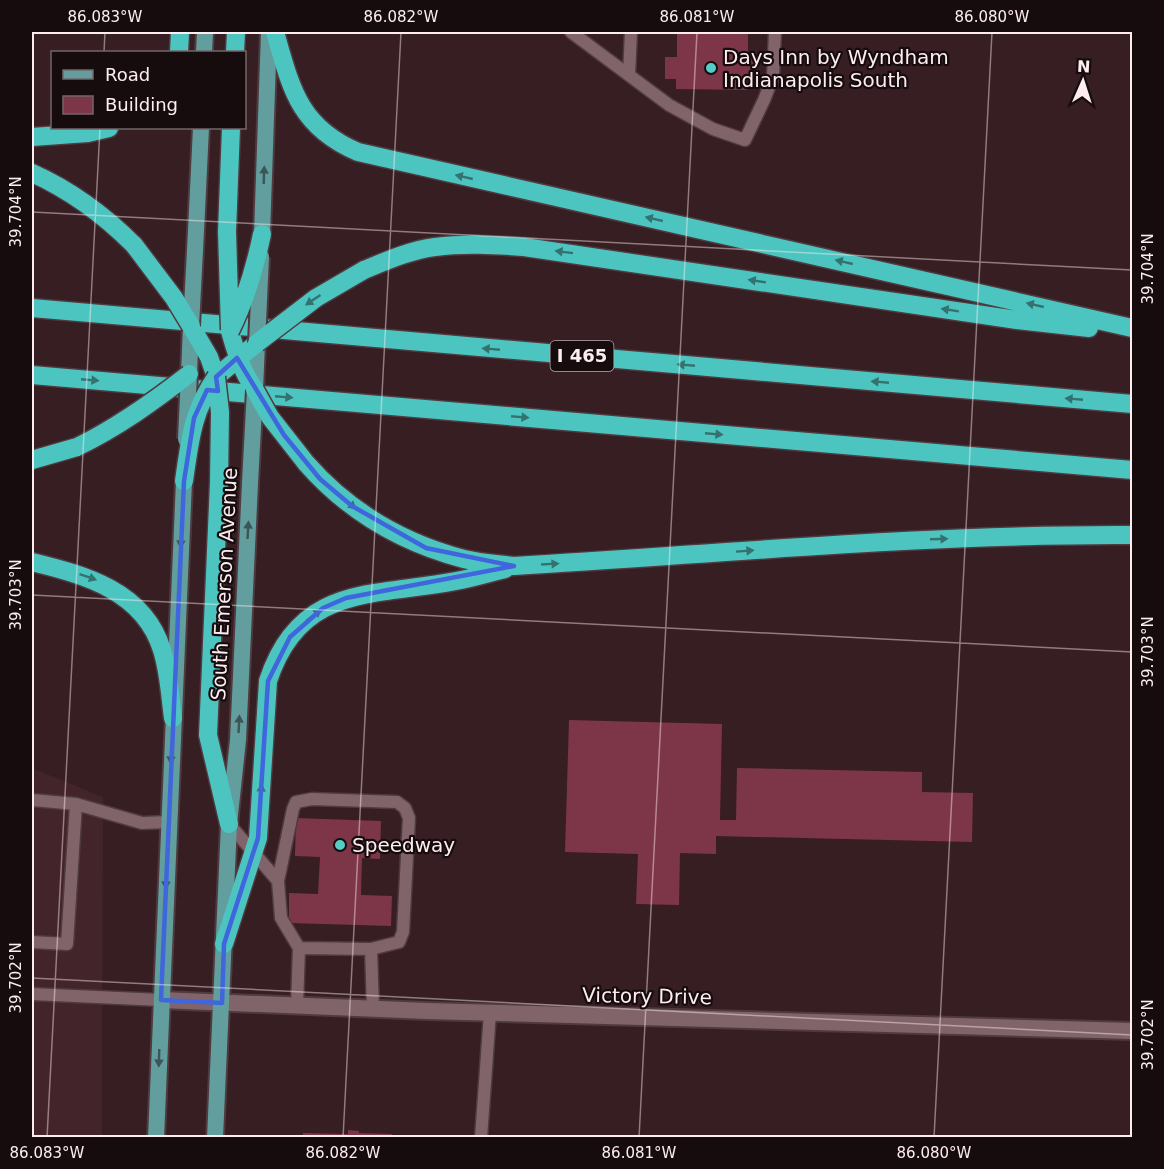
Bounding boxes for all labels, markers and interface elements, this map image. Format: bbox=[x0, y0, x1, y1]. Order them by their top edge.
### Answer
text: 86.083°W bbox=[68, 8, 143, 26]
text: 86.082°W bbox=[364, 8, 439, 26]
text: 86.081°W bbox=[660, 8, 735, 26]
text: 86.080°W bbox=[955, 8, 1030, 26]
place label: Days Inn by Wyndham Indianapolis South bbox=[723, 45, 949, 92]
legend bbox=[51, 51, 246, 129]
north arrow bbox=[1053, 51, 1113, 111]
text: N bbox=[1077, 57, 1091, 76]
marker: Days Inn by Wyndham Indianapolis South bbox=[704, 61, 718, 75]
text: Road bbox=[105, 64, 150, 85]
text: Building bbox=[105, 94, 178, 115]
one-way arrow bbox=[259, 166, 269, 185]
one-way arrow bbox=[455, 171, 473, 181]
text: 39.704°N bbox=[7, 176, 25, 248]
one-way arrow bbox=[645, 214, 663, 224]
text: 39.704°N bbox=[1139, 233, 1157, 305]
one-way arrow bbox=[554, 247, 573, 257]
one-way arrow bbox=[835, 257, 854, 266]
one-way arrow bbox=[747, 276, 766, 285]
one-way arrow bbox=[306, 294, 322, 306]
one-way arrow bbox=[1025, 300, 1044, 310]
one-way arrow bbox=[940, 305, 959, 314]
road number: I 465 bbox=[550, 341, 614, 371]
one-way arrow bbox=[482, 344, 501, 354]
one-way arrow bbox=[676, 360, 695, 370]
one-way arrow bbox=[80, 375, 99, 385]
one-way arrow bbox=[870, 377, 889, 387]
one-way arrow bbox=[275, 392, 294, 402]
one-way arrow bbox=[1065, 394, 1084, 404]
one-way arrow bbox=[511, 412, 530, 422]
one-way arrow bbox=[705, 429, 724, 439]
street label: South Emerson Avenue bbox=[206, 467, 242, 701]
one-way arrow bbox=[341, 496, 356, 509]
one-way arrow bbox=[244, 520, 253, 539]
one-way arrow bbox=[176, 529, 185, 548]
one-way arrow bbox=[930, 534, 949, 543]
one-way arrow bbox=[735, 546, 754, 555]
text: 39.703°N bbox=[7, 559, 25, 631]
one-way arrow bbox=[541, 560, 560, 569]
one-way arrow bbox=[79, 573, 97, 583]
one-way arrow bbox=[306, 609, 321, 621]
text: 39.703°N bbox=[1139, 616, 1157, 688]
one-way arrow bbox=[234, 715, 243, 734]
one-way arrow bbox=[167, 745, 176, 764]
one-way arrow bbox=[257, 784, 266, 803]
place label: Speedway bbox=[352, 833, 455, 857]
marker: Speedway bbox=[333, 838, 347, 852]
one-way arrow bbox=[161, 871, 170, 890]
text: 39.702°N bbox=[7, 942, 25, 1014]
street label: Victory Drive bbox=[582, 983, 712, 1009]
text: 39.702°N bbox=[1139, 999, 1157, 1071]
one-way arrow bbox=[154, 1049, 163, 1068]
text: 86.083°W bbox=[10, 1144, 85, 1162]
text: 86.082°W bbox=[306, 1144, 381, 1162]
text: 86.081°W bbox=[602, 1144, 677, 1162]
text: 86.080°W bbox=[897, 1144, 972, 1162]

